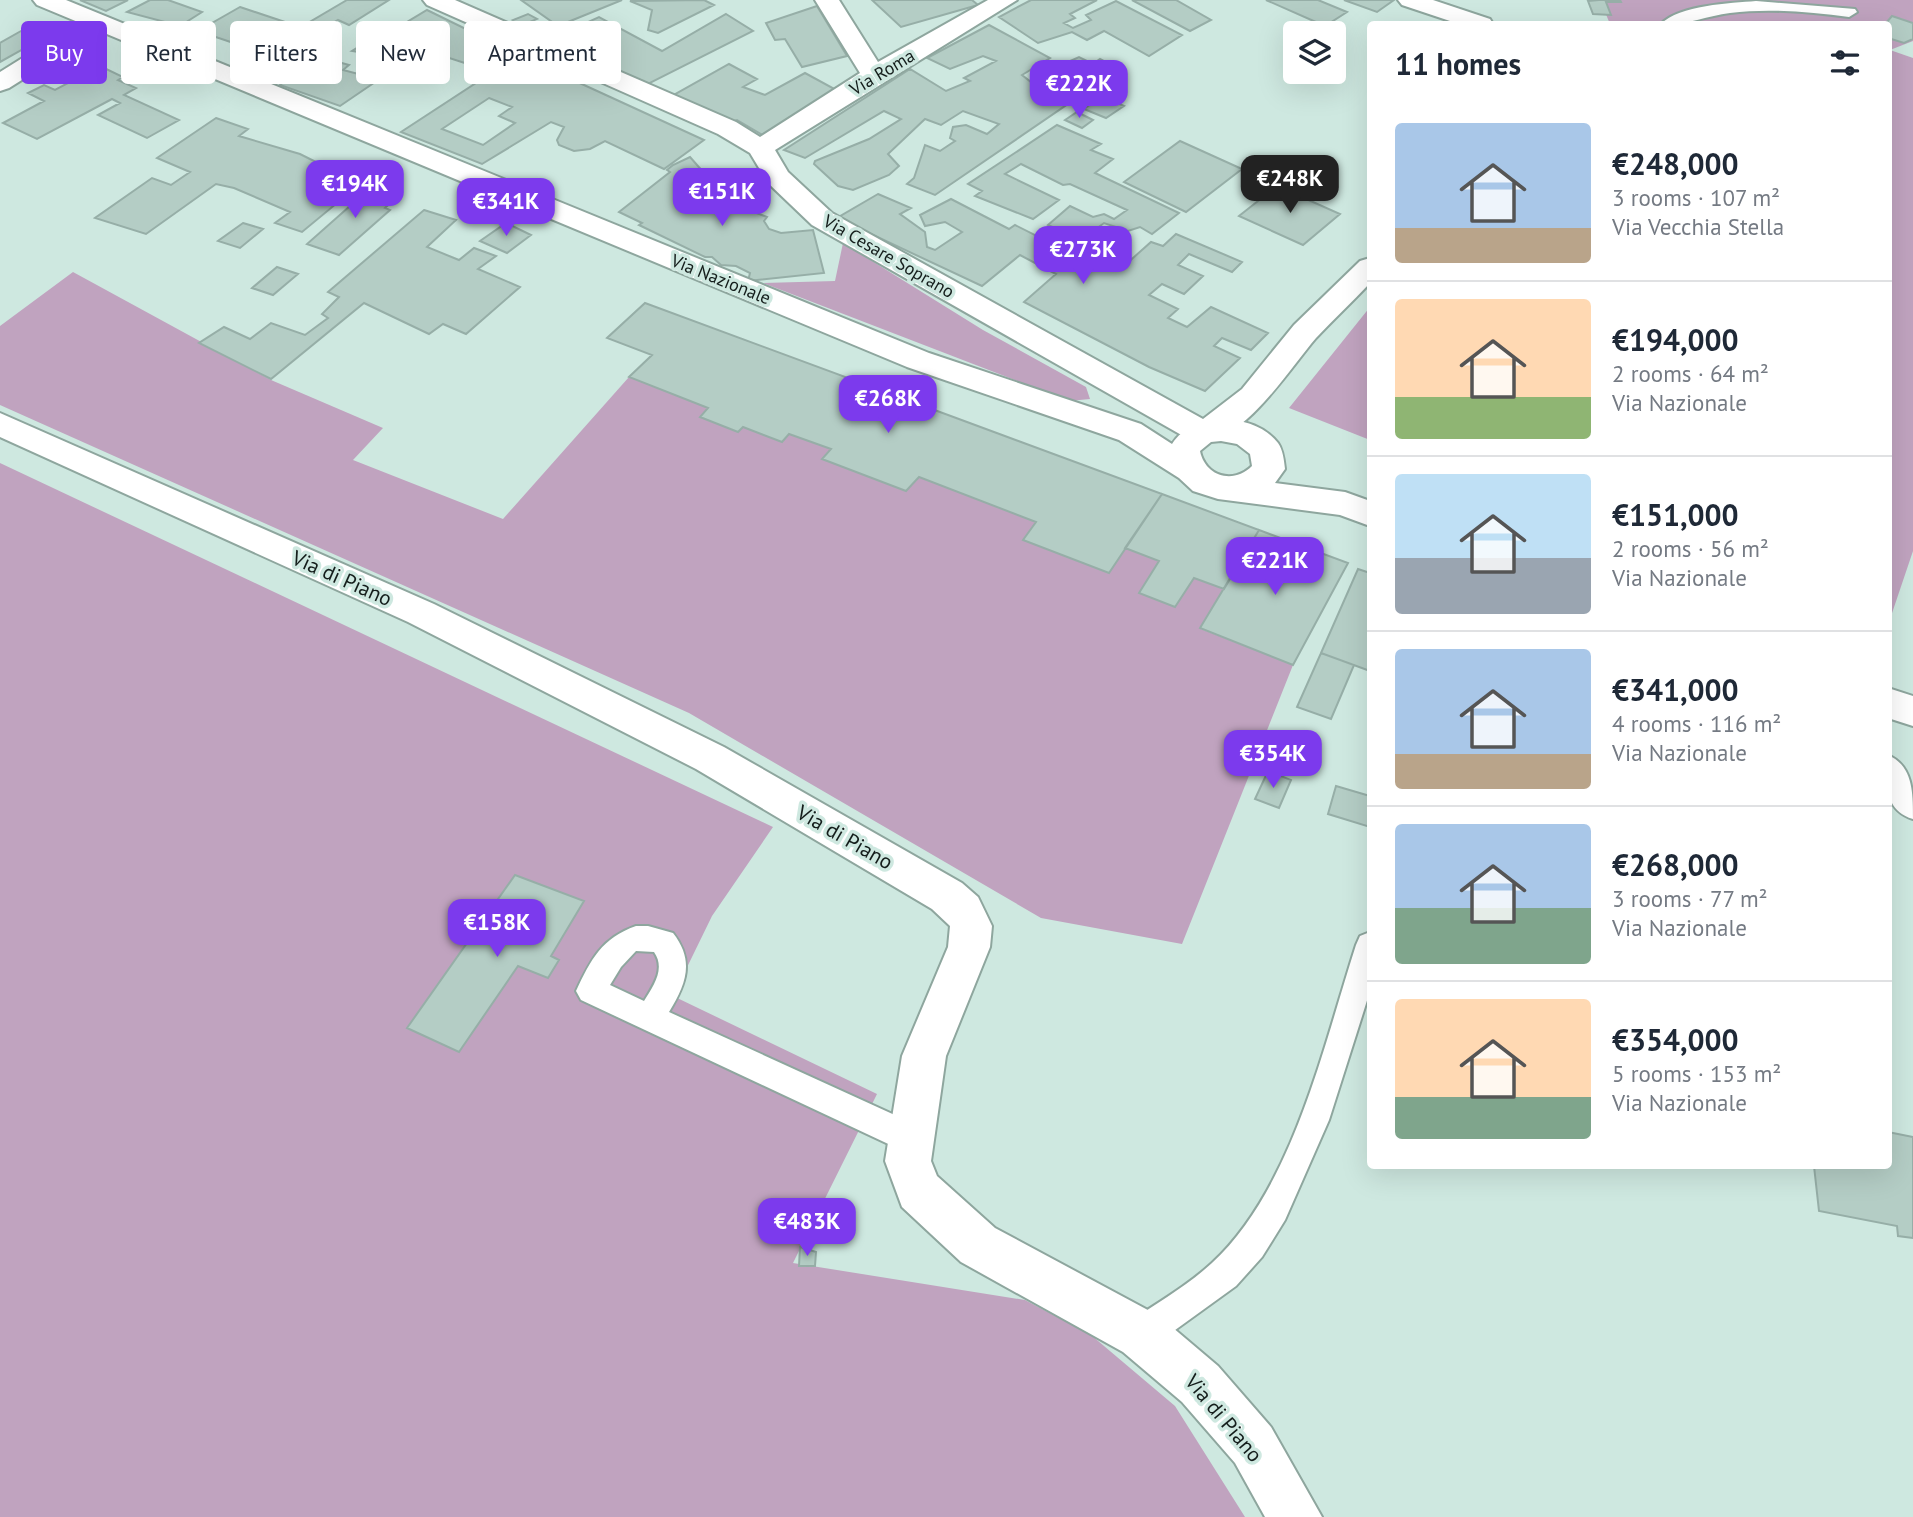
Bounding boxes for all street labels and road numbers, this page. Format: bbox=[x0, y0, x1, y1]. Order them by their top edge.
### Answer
street label: Via Roma bbox=[844, 44, 919, 101]
street label: Via Cesare Soprano bbox=[818, 209, 959, 303]
street label: Via Nazionale bbox=[667, 248, 774, 309]
street label: Via di Piano bbox=[287, 544, 396, 612]
street label: Via di Piano bbox=[791, 798, 898, 875]
street label: Via di Piano bbox=[1179, 1368, 1269, 1468]

